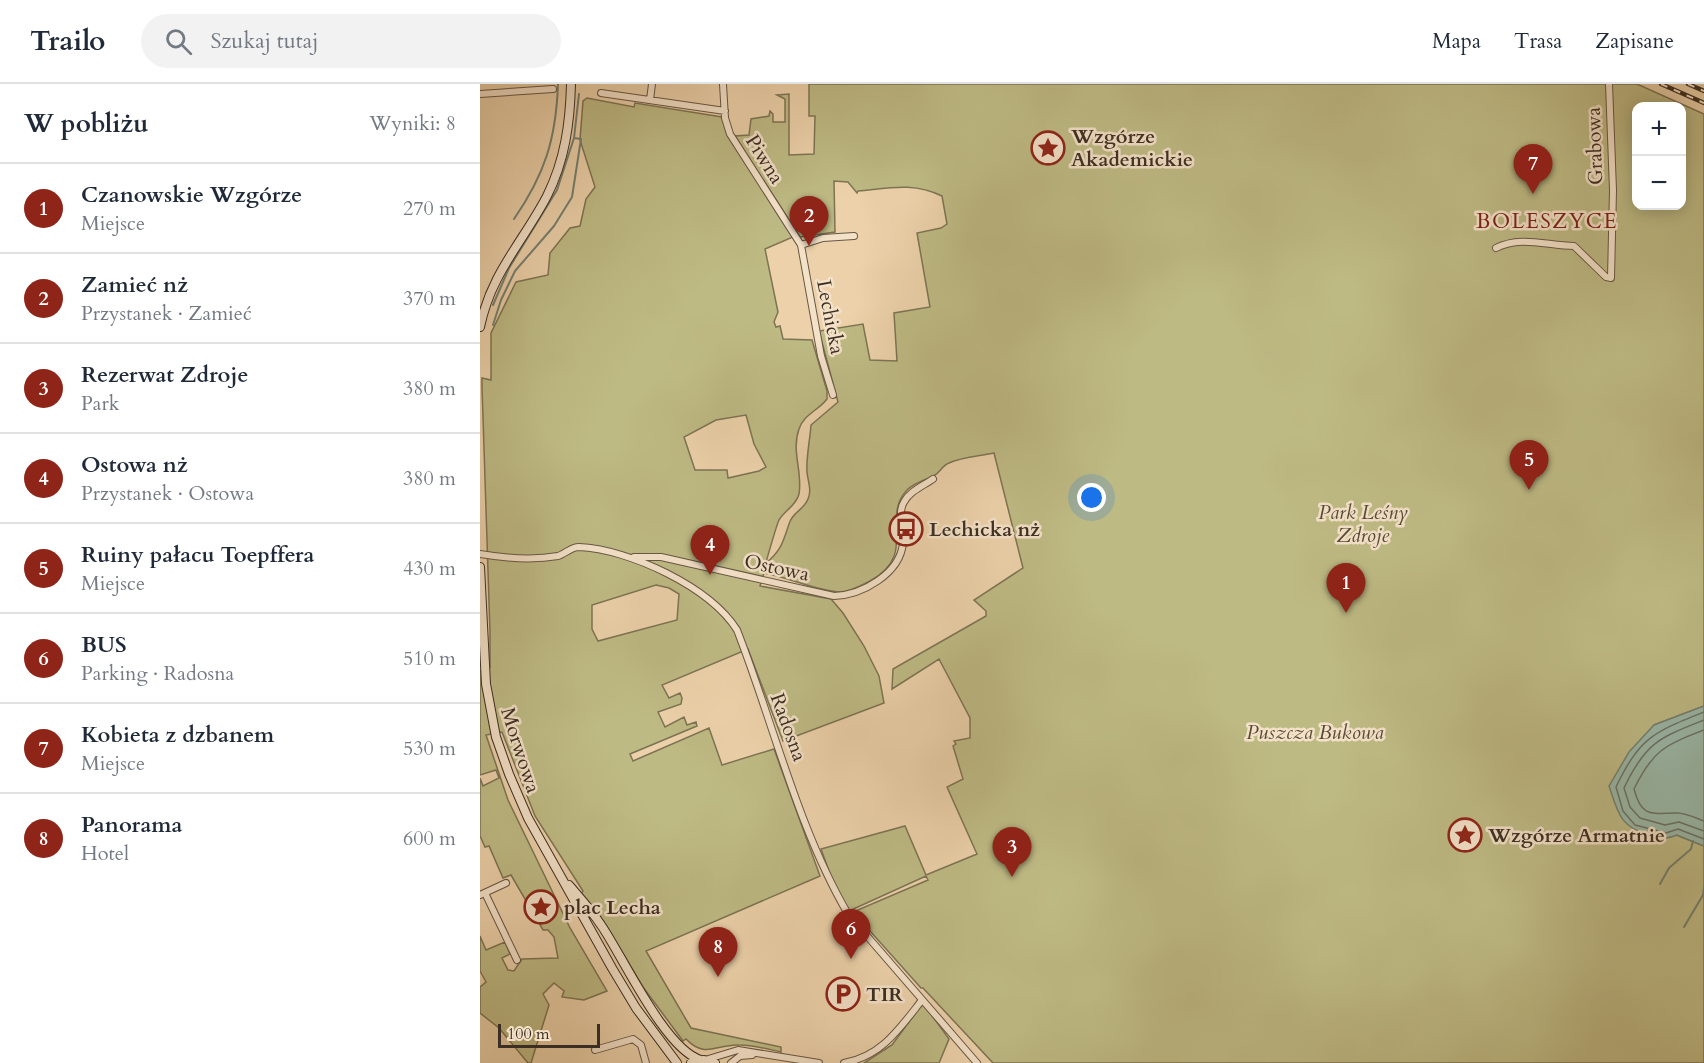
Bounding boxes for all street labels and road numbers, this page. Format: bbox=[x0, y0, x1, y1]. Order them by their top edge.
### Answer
street label: Grabowa bbox=[1580, 106, 1609, 185]
street label: Piwna bbox=[739, 129, 790, 189]
street label: Lechicka bbox=[810, 278, 851, 357]
street label: Ostowa bbox=[742, 547, 812, 588]
street label: Radosna bbox=[764, 689, 813, 765]
street label: Morwowa bbox=[494, 704, 547, 797]

